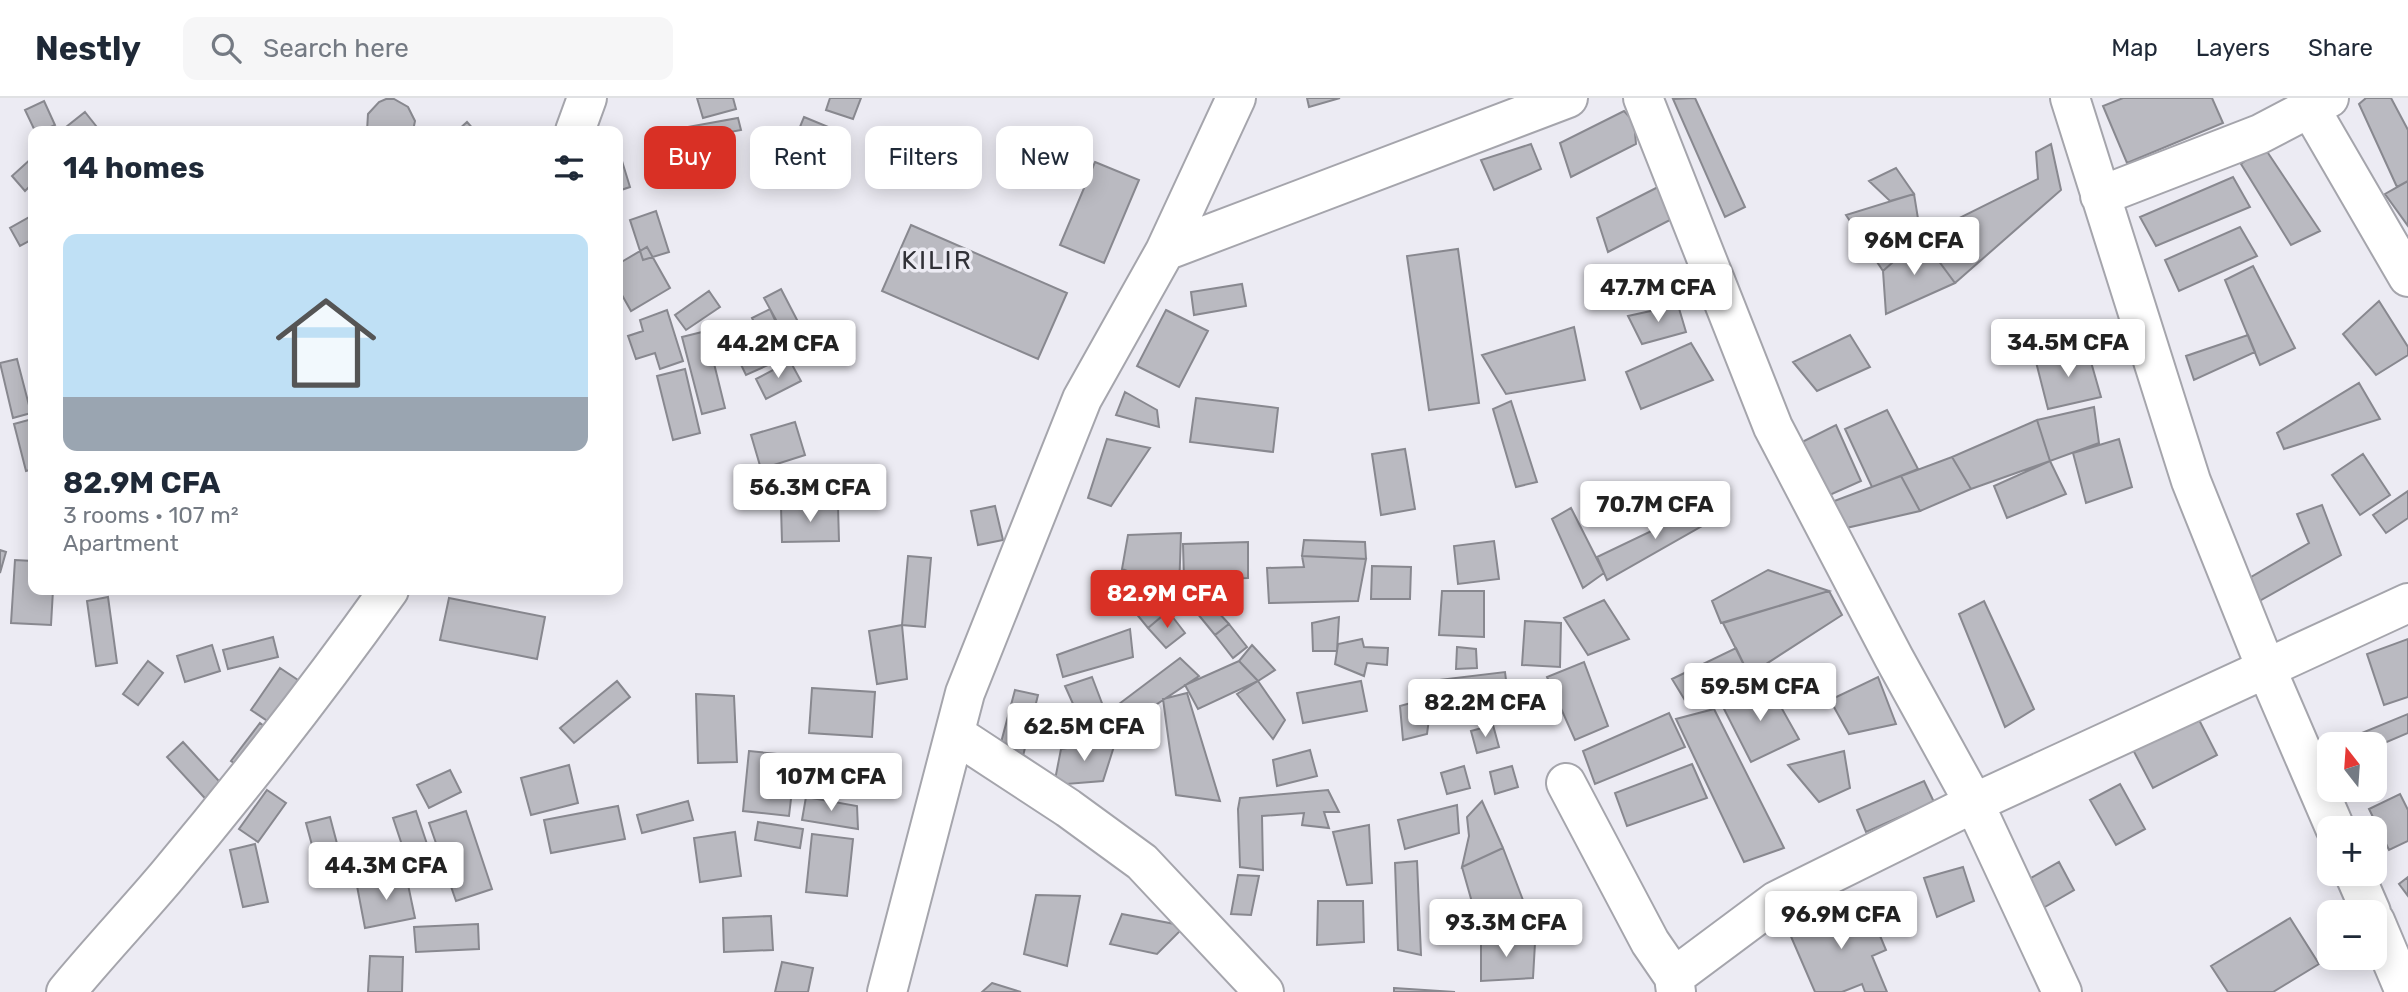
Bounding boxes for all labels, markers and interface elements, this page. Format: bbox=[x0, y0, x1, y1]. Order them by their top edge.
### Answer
search box bbox=[183, 17, 673, 80]
text: Nestly bbox=[35, 29, 141, 68]
icon: search bbox=[207, 29, 245, 67]
text: Search here bbox=[263, 33, 409, 64]
text: Map bbox=[2111, 34, 2158, 62]
text: Layers bbox=[2196, 34, 2270, 62]
text: Share bbox=[2308, 34, 2373, 62]
chip: Buy bbox=[644, 126, 736, 189]
chip: Rent bbox=[750, 126, 851, 189]
chip: Filters bbox=[865, 126, 982, 189]
chip: New bbox=[996, 126, 1093, 189]
icon: filters bbox=[550, 149, 588, 187]
text: 14 homes bbox=[63, 150, 205, 186]
pin: 96M CFA bbox=[1849, 218, 1979, 277]
text: 96M CFA bbox=[1864, 226, 1964, 254]
district label: KILIR bbox=[901, 245, 973, 276]
pin: 47.7M CFA bbox=[1578, 264, 1738, 324]
text: 47.7M CFA bbox=[1600, 273, 1716, 301]
icon: home bbox=[263, 280, 389, 406]
pin: 44.2M CFA bbox=[698, 320, 858, 380]
pin: 34.5M CFA bbox=[1988, 320, 2148, 379]
text: 34.5M CFA bbox=[2007, 328, 2129, 356]
text: 44.2M CFA bbox=[717, 329, 839, 357]
pin: 56.3M CFA bbox=[730, 464, 890, 524]
text: 82.9M CFA bbox=[63, 465, 221, 501]
text: 56.3M CFA bbox=[749, 473, 871, 501]
pin: 70.7M CFA bbox=[1575, 482, 1735, 541]
text: 70.7M CFA bbox=[1596, 490, 1714, 518]
text: 3 rooms · 107 m² bbox=[63, 501, 239, 529]
text: Apartment bbox=[63, 529, 179, 557]
pin: 82.9M CFA bbox=[1087, 570, 1247, 630]
text: 82.9M CFA bbox=[1107, 579, 1227, 607]
pin: 59.5M CFA bbox=[1680, 664, 1840, 723]
text: 59.5M CFA bbox=[1700, 672, 1820, 700]
pin: 82.2M CFA bbox=[1405, 680, 1565, 739]
text: 82.2M CFA bbox=[1424, 688, 1546, 716]
pin: 62.5M CFA bbox=[1004, 704, 1164, 763]
text: 62.5M CFA bbox=[1023, 712, 1145, 740]
north arrow bbox=[2317, 732, 2387, 802]
map controls bbox=[2317, 732, 2387, 970]
pin: 107M CFA bbox=[759, 754, 903, 813]
text: 107M CFA bbox=[776, 762, 886, 790]
button: + bbox=[2317, 816, 2387, 886]
pin: 44.3M CFA bbox=[306, 842, 466, 902]
text: 44.3M CFA bbox=[325, 851, 447, 879]
pin: 96.9M CFA bbox=[1761, 892, 1921, 951]
pin: 93.3M CFA bbox=[1426, 900, 1586, 959]
text: 96.9M CFA bbox=[1781, 900, 1901, 928]
button: − bbox=[2317, 900, 2387, 970]
text: 93.3M CFA bbox=[1445, 908, 1567, 936]

